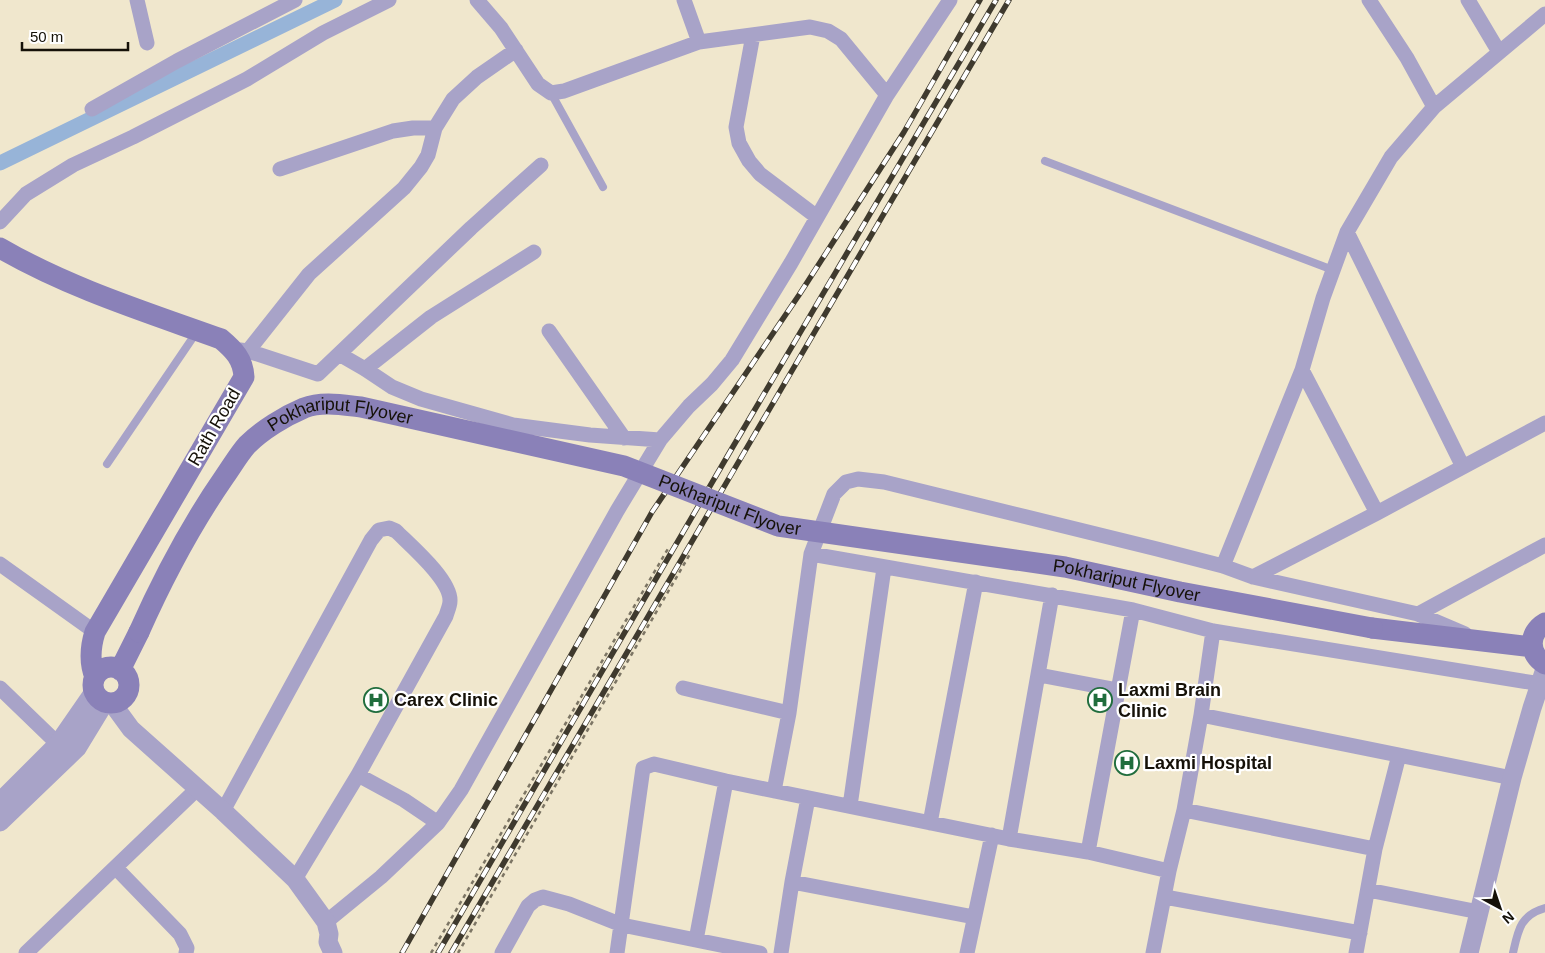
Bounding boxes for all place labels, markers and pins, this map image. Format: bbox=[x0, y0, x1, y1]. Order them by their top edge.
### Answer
place label: Laxmi Brain Clinic bbox=[1118, 680, 1221, 721]
hospital icon: Carex Clinic bbox=[363, 687, 389, 713]
hospital icon: Laxmi Brain Clinic bbox=[1087, 687, 1113, 713]
place label: Carex Clinic bbox=[394, 690, 498, 710]
hospital icon: Laxmi Hospital bbox=[1114, 750, 1140, 776]
place label: Laxmi Hospital bbox=[1144, 753, 1272, 773]

